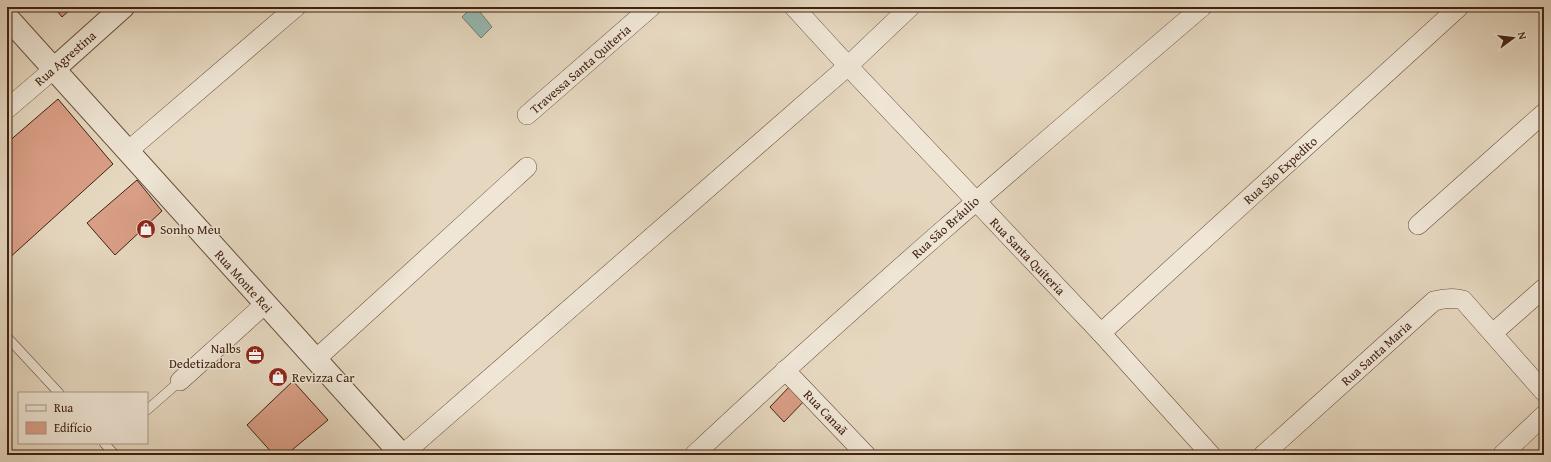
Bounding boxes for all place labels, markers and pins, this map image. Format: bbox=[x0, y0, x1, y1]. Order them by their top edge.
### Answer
shop icon: Sonho Meu bbox=[135, 218, 157, 240]
place label: Sonho Meu bbox=[160, 220, 221, 239]
place label: Nalbs Dedetizadora bbox=[169, 339, 242, 373]
office icon: Nalbs Dedetizadora bbox=[244, 344, 266, 366]
shop icon: Revizza Car bbox=[267, 366, 289, 388]
place label: Revizza Car bbox=[292, 368, 355, 387]

